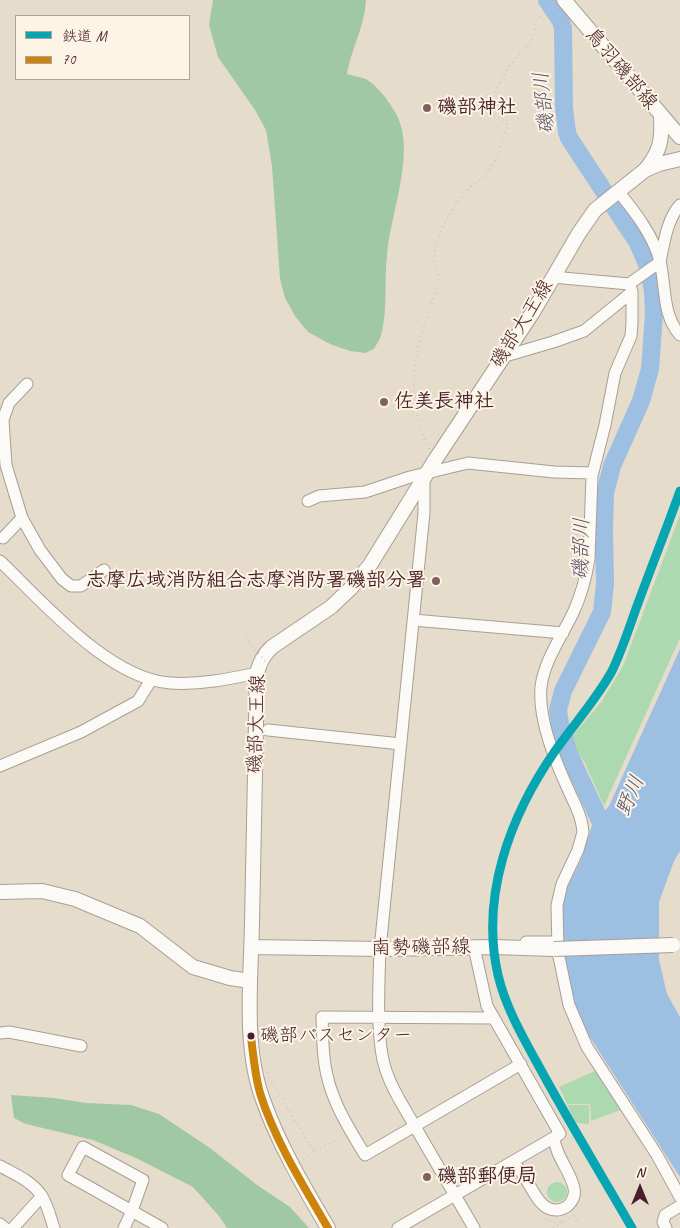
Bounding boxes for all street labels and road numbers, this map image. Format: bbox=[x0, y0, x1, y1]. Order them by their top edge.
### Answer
street label: 鳥羽磯部線 bbox=[580, 23, 662, 115]
street label: 磯部大王線 bbox=[485, 275, 559, 373]
street label: 磯部大王線 bbox=[243, 674, 271, 774]
street label: 南勢磯部線 bbox=[371, 935, 471, 961]

